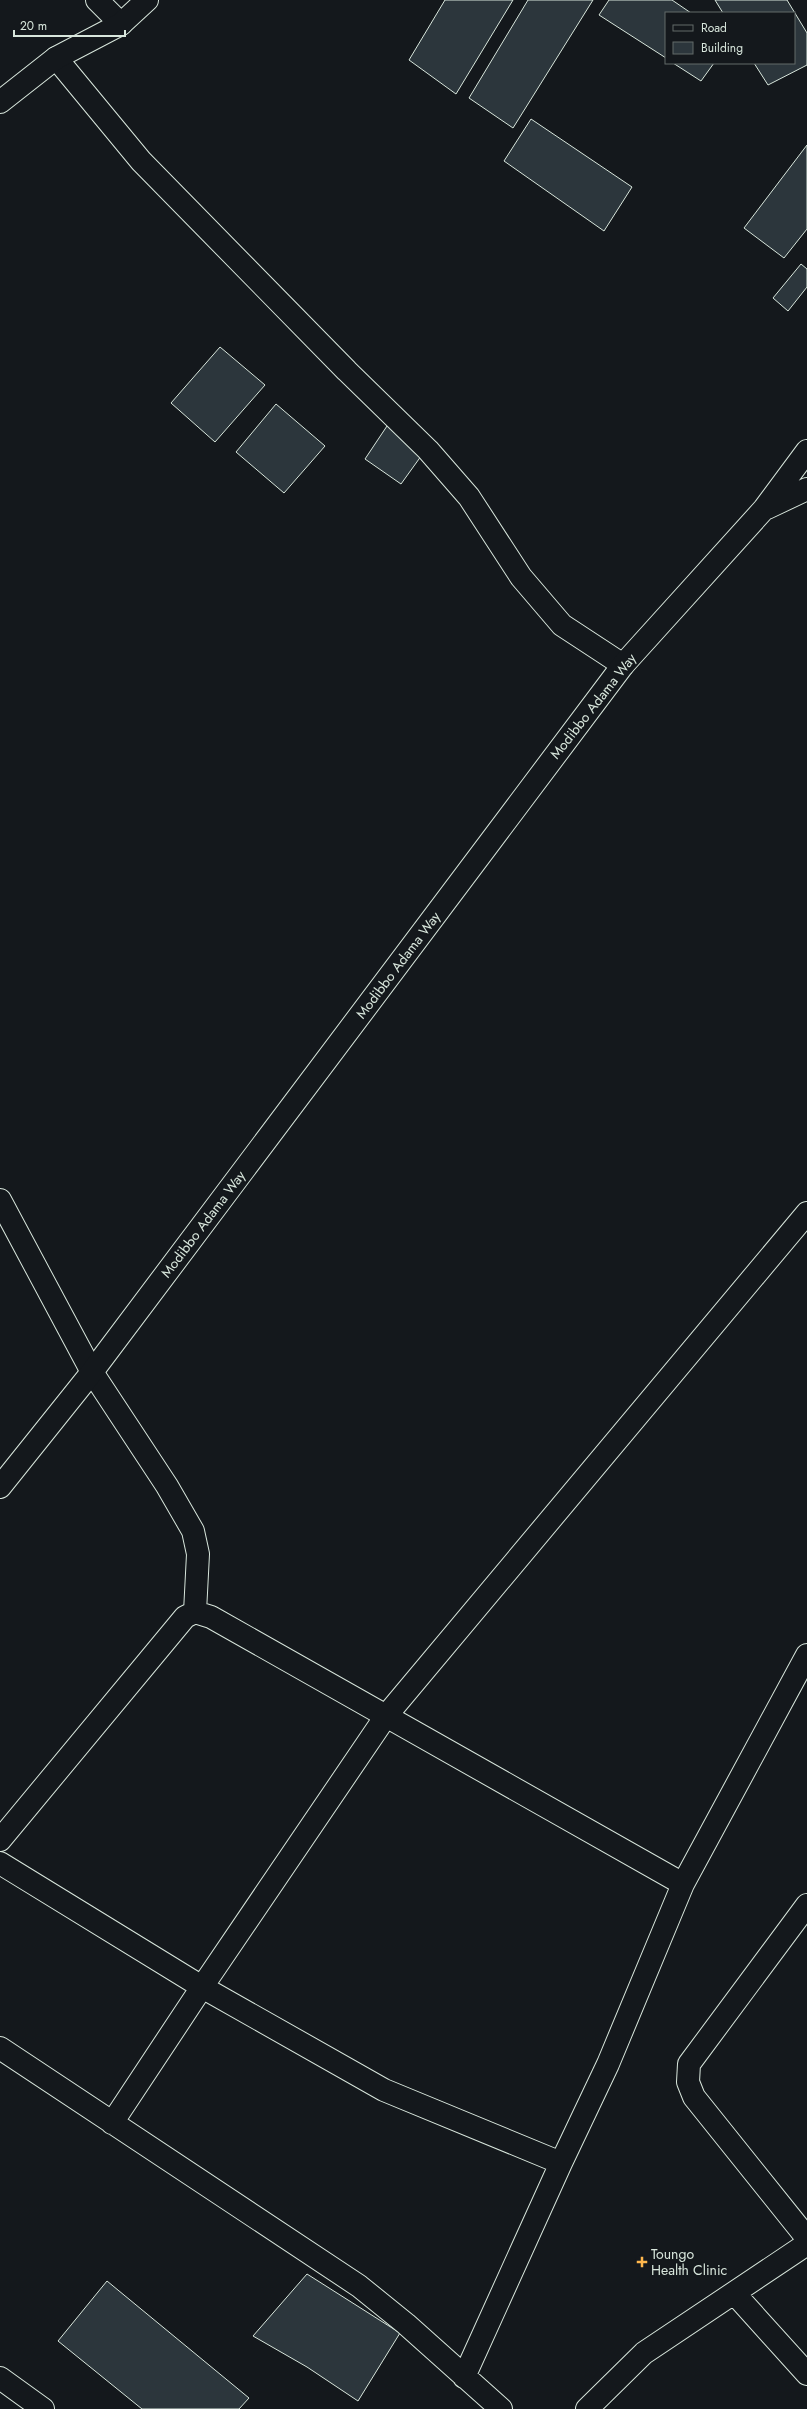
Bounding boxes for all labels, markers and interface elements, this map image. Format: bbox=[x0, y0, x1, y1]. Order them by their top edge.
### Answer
scale bar bbox=[14, 12, 125, 38]
legend bbox=[665, 12, 795, 64]
text: 20 m bbox=[20, 17, 47, 35]
text: Road bbox=[701, 19, 727, 37]
text: Building bbox=[701, 39, 743, 57]
street label: Modibbo Adama Way bbox=[545, 648, 641, 763]
street label: Modibbo Adama Way bbox=[351, 907, 445, 1023]
street label: Modibbo Adama Way bbox=[156, 1166, 250, 1282]
place label: Toungo Health Clinic bbox=[651, 2244, 727, 2280]
marker: Toungo Health Clinic bbox=[636, 2256, 648, 2268]

